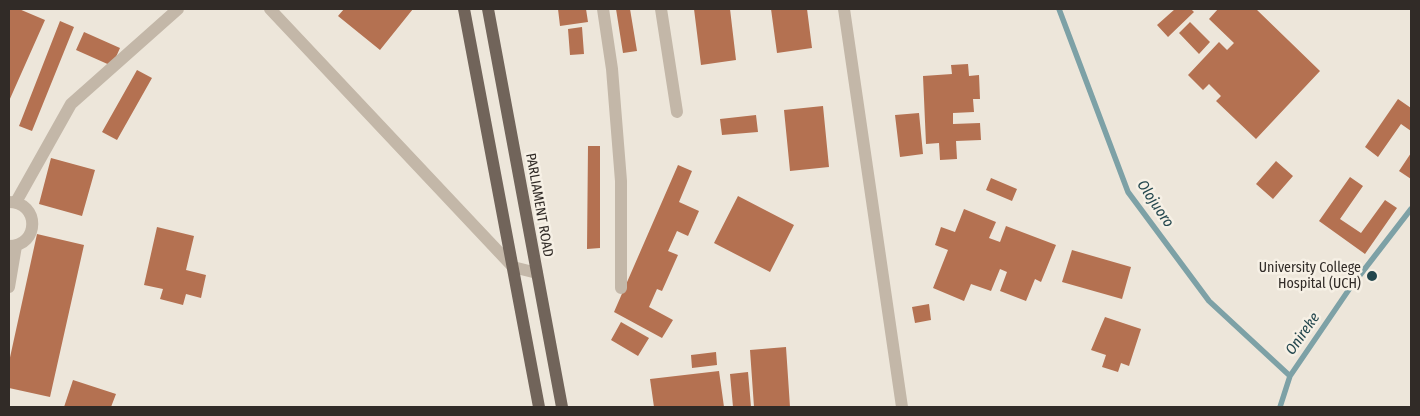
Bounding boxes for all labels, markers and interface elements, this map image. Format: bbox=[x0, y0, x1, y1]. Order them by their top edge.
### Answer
street label: PARLIAMENT ROAD bbox=[522, 152, 556, 258]
water label: Olojuoro bbox=[1133, 177, 1177, 231]
place label: University College Hospital (UCH) bbox=[1259, 260, 1361, 292]
marker: University College Hospital (UCH) bbox=[1365, 269, 1379, 283]
water label: Onireke bbox=[1282, 309, 1324, 359]

